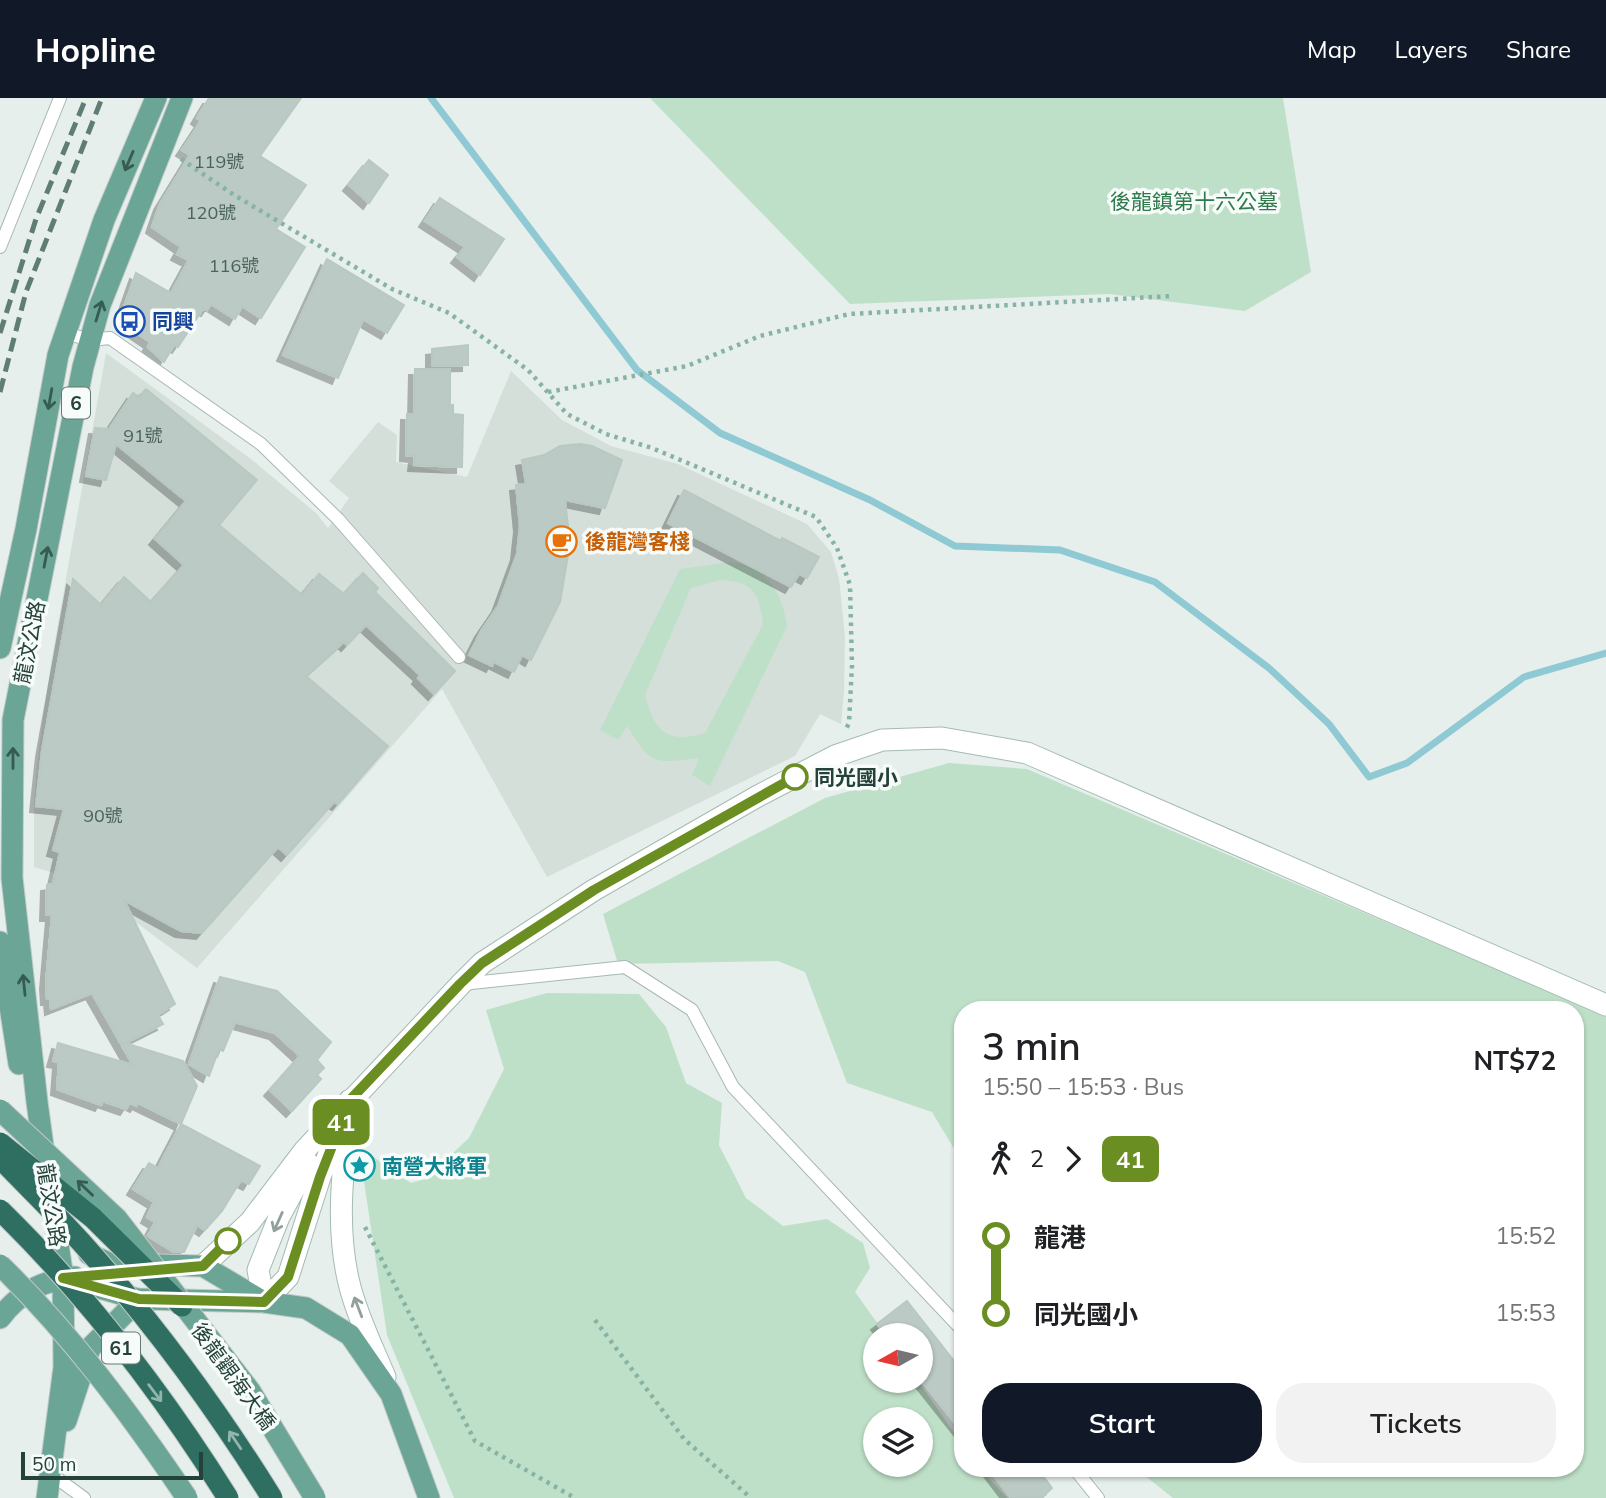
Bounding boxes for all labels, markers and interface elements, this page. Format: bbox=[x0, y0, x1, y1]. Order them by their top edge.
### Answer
text: Hopline bbox=[35, 29, 156, 70]
text: Map bbox=[1307, 34, 1356, 64]
text: Layers bbox=[1394, 34, 1468, 64]
text: Share bbox=[1506, 34, 1571, 64]
one-way arrow bbox=[122, 149, 135, 171]
house number: 119號 bbox=[194, 150, 244, 173]
park label: 後龍鎮第十六公墓 bbox=[1110, 188, 1278, 214]
house number: 120號 bbox=[186, 201, 236, 224]
house number: 116號 bbox=[209, 254, 259, 277]
one-way arrow bbox=[93, 300, 106, 322]
bus stop icon: 同興 bbox=[112, 304, 146, 338]
place label: 同興 bbox=[152, 308, 194, 334]
one-way arrow bbox=[43, 387, 56, 410]
road number: 6 bbox=[62, 388, 90, 418]
house number: 91號 bbox=[123, 424, 163, 447]
cafe icon: 後龍灣客棧 bbox=[545, 524, 579, 558]
place label: 後龍灣客棧 bbox=[585, 528, 690, 554]
one-way arrow bbox=[39, 546, 53, 569]
street label: 龍汶公路 bbox=[8, 598, 50, 686]
one-way arrow bbox=[6, 747, 19, 770]
marker: 同光國小 bbox=[782, 764, 808, 790]
place label: 同光國小 bbox=[814, 764, 898, 790]
house number: 90號 bbox=[83, 804, 123, 827]
one-way arrow bbox=[17, 974, 30, 997]
text: 3 min bbox=[982, 1022, 1081, 1070]
text: NT$72 bbox=[1473, 1044, 1556, 1077]
text: 15:50 – 15:53 · Bus bbox=[982, 1072, 1184, 1101]
line badge: 41 bbox=[310, 1099, 372, 1145]
text: 41 bbox=[327, 1107, 355, 1137]
icon: walk bbox=[982, 1140, 1020, 1178]
icon: forward bbox=[1054, 1140, 1092, 1178]
text: 2 bbox=[1030, 1144, 1044, 1173]
text: 41 bbox=[1116, 1144, 1145, 1174]
place icon: 南營大將軍 bbox=[342, 1149, 376, 1183]
place label: 南營大將軍 bbox=[382, 1153, 487, 1179]
street label: 龍汶公路 bbox=[33, 1161, 71, 1249]
one-way arrow bbox=[77, 1180, 94, 1197]
one-way arrow bbox=[271, 1210, 284, 1232]
text: 龍港 bbox=[1034, 1221, 1086, 1254]
text: 15:52 bbox=[1496, 1221, 1556, 1250]
unlabelled marker bbox=[215, 1228, 241, 1254]
one-way arrow bbox=[350, 1296, 363, 1318]
text: 同光國小 bbox=[1034, 1298, 1138, 1331]
text: 15:53 bbox=[1496, 1298, 1556, 1327]
street label: 後龍觀海大橋 bbox=[186, 1317, 282, 1435]
north arrow bbox=[863, 1323, 933, 1393]
map controls bbox=[863, 1323, 933, 1477]
road number: 61 bbox=[102, 1332, 140, 1364]
one-way arrow bbox=[148, 1383, 163, 1401]
button: Start bbox=[982, 1383, 1262, 1463]
button: Tickets bbox=[1276, 1383, 1556, 1463]
button: layers bbox=[863, 1407, 933, 1477]
one-way arrow bbox=[228, 1431, 243, 1450]
scale bar bbox=[21, 1449, 203, 1481]
text: 50 m bbox=[32, 1452, 76, 1476]

